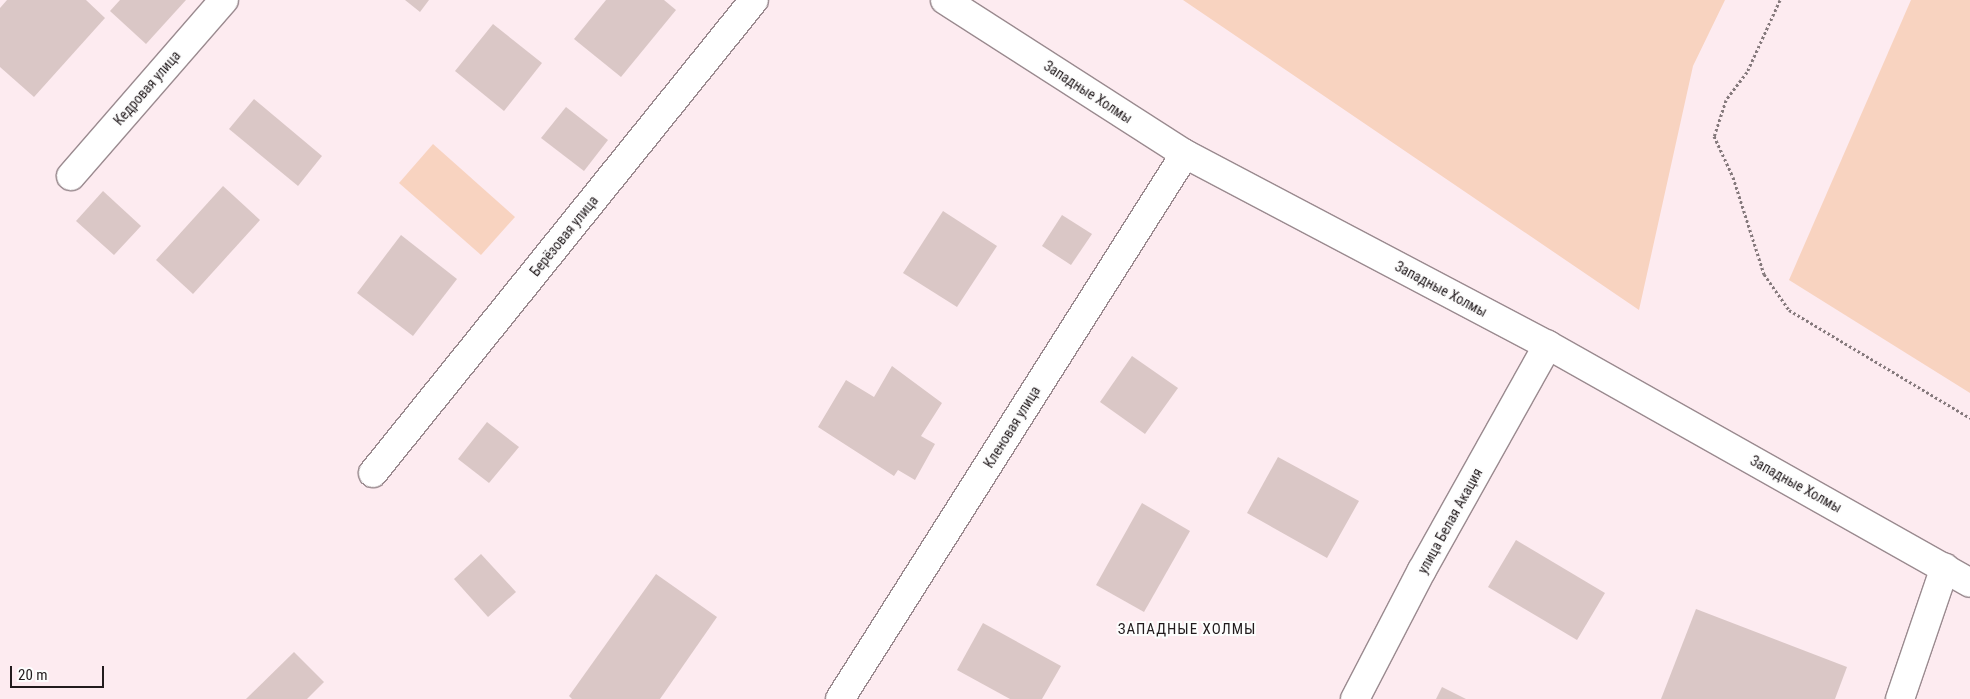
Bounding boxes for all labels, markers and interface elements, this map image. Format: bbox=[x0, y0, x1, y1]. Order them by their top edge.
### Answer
street label: Кедровая улица bbox=[110, 47, 184, 129]
street label: Западные Холмы bbox=[1041, 57, 1135, 127]
street label: Берёзовая улица bbox=[526, 192, 602, 280]
street label: Западные Холмы bbox=[1392, 258, 1490, 320]
street label: Кленовая улица bbox=[980, 383, 1044, 471]
street label: Западные Холмы bbox=[1747, 452, 1845, 516]
street label: улица Белая Акация bbox=[1414, 465, 1486, 577]
district label: ЗАПАДНЫЕ ХОЛМЫ bbox=[1116, 621, 1258, 639]
scale bar bbox=[12, 656, 106, 688]
text: 20 m bbox=[18, 666, 48, 684]

